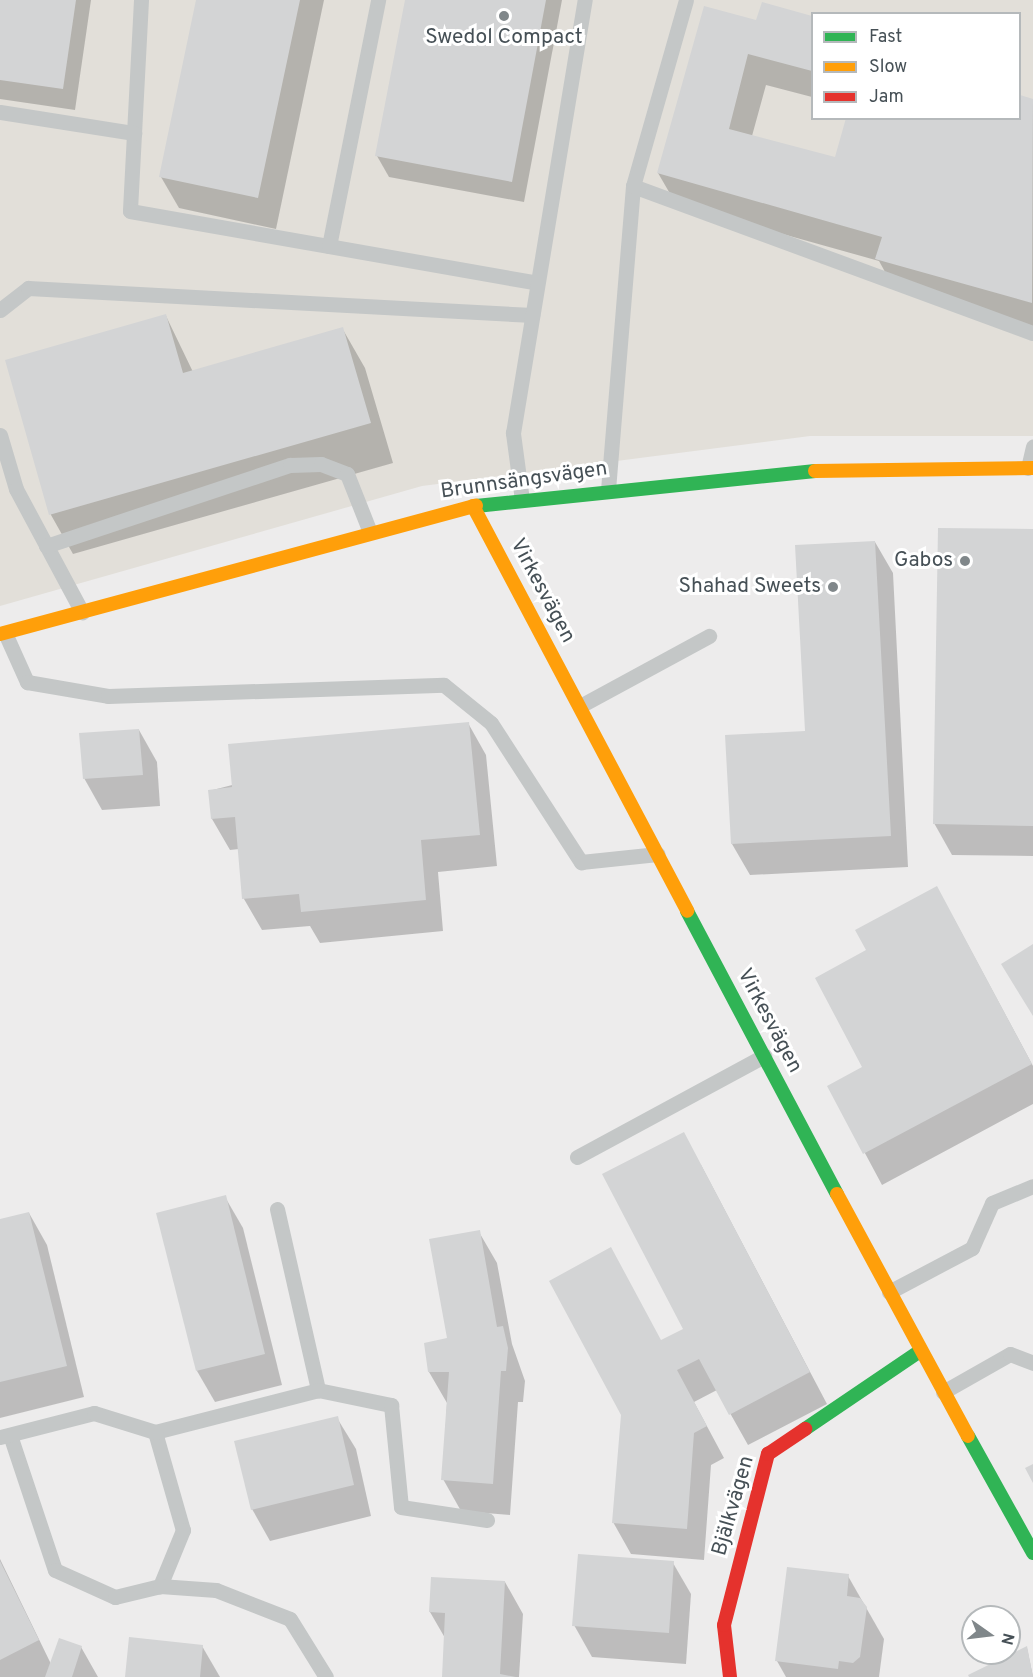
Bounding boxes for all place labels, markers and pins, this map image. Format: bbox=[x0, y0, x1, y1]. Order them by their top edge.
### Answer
marker: Swedol Compact bbox=[497, 9, 511, 23]
place label: Swedol Compact bbox=[425, 25, 583, 51]
place label: Gabos bbox=[894, 548, 953, 574]
marker: Gabos bbox=[958, 554, 972, 568]
place label: Shahad Sweets bbox=[678, 574, 821, 600]
marker: Shahad Sweets bbox=[826, 580, 840, 594]

